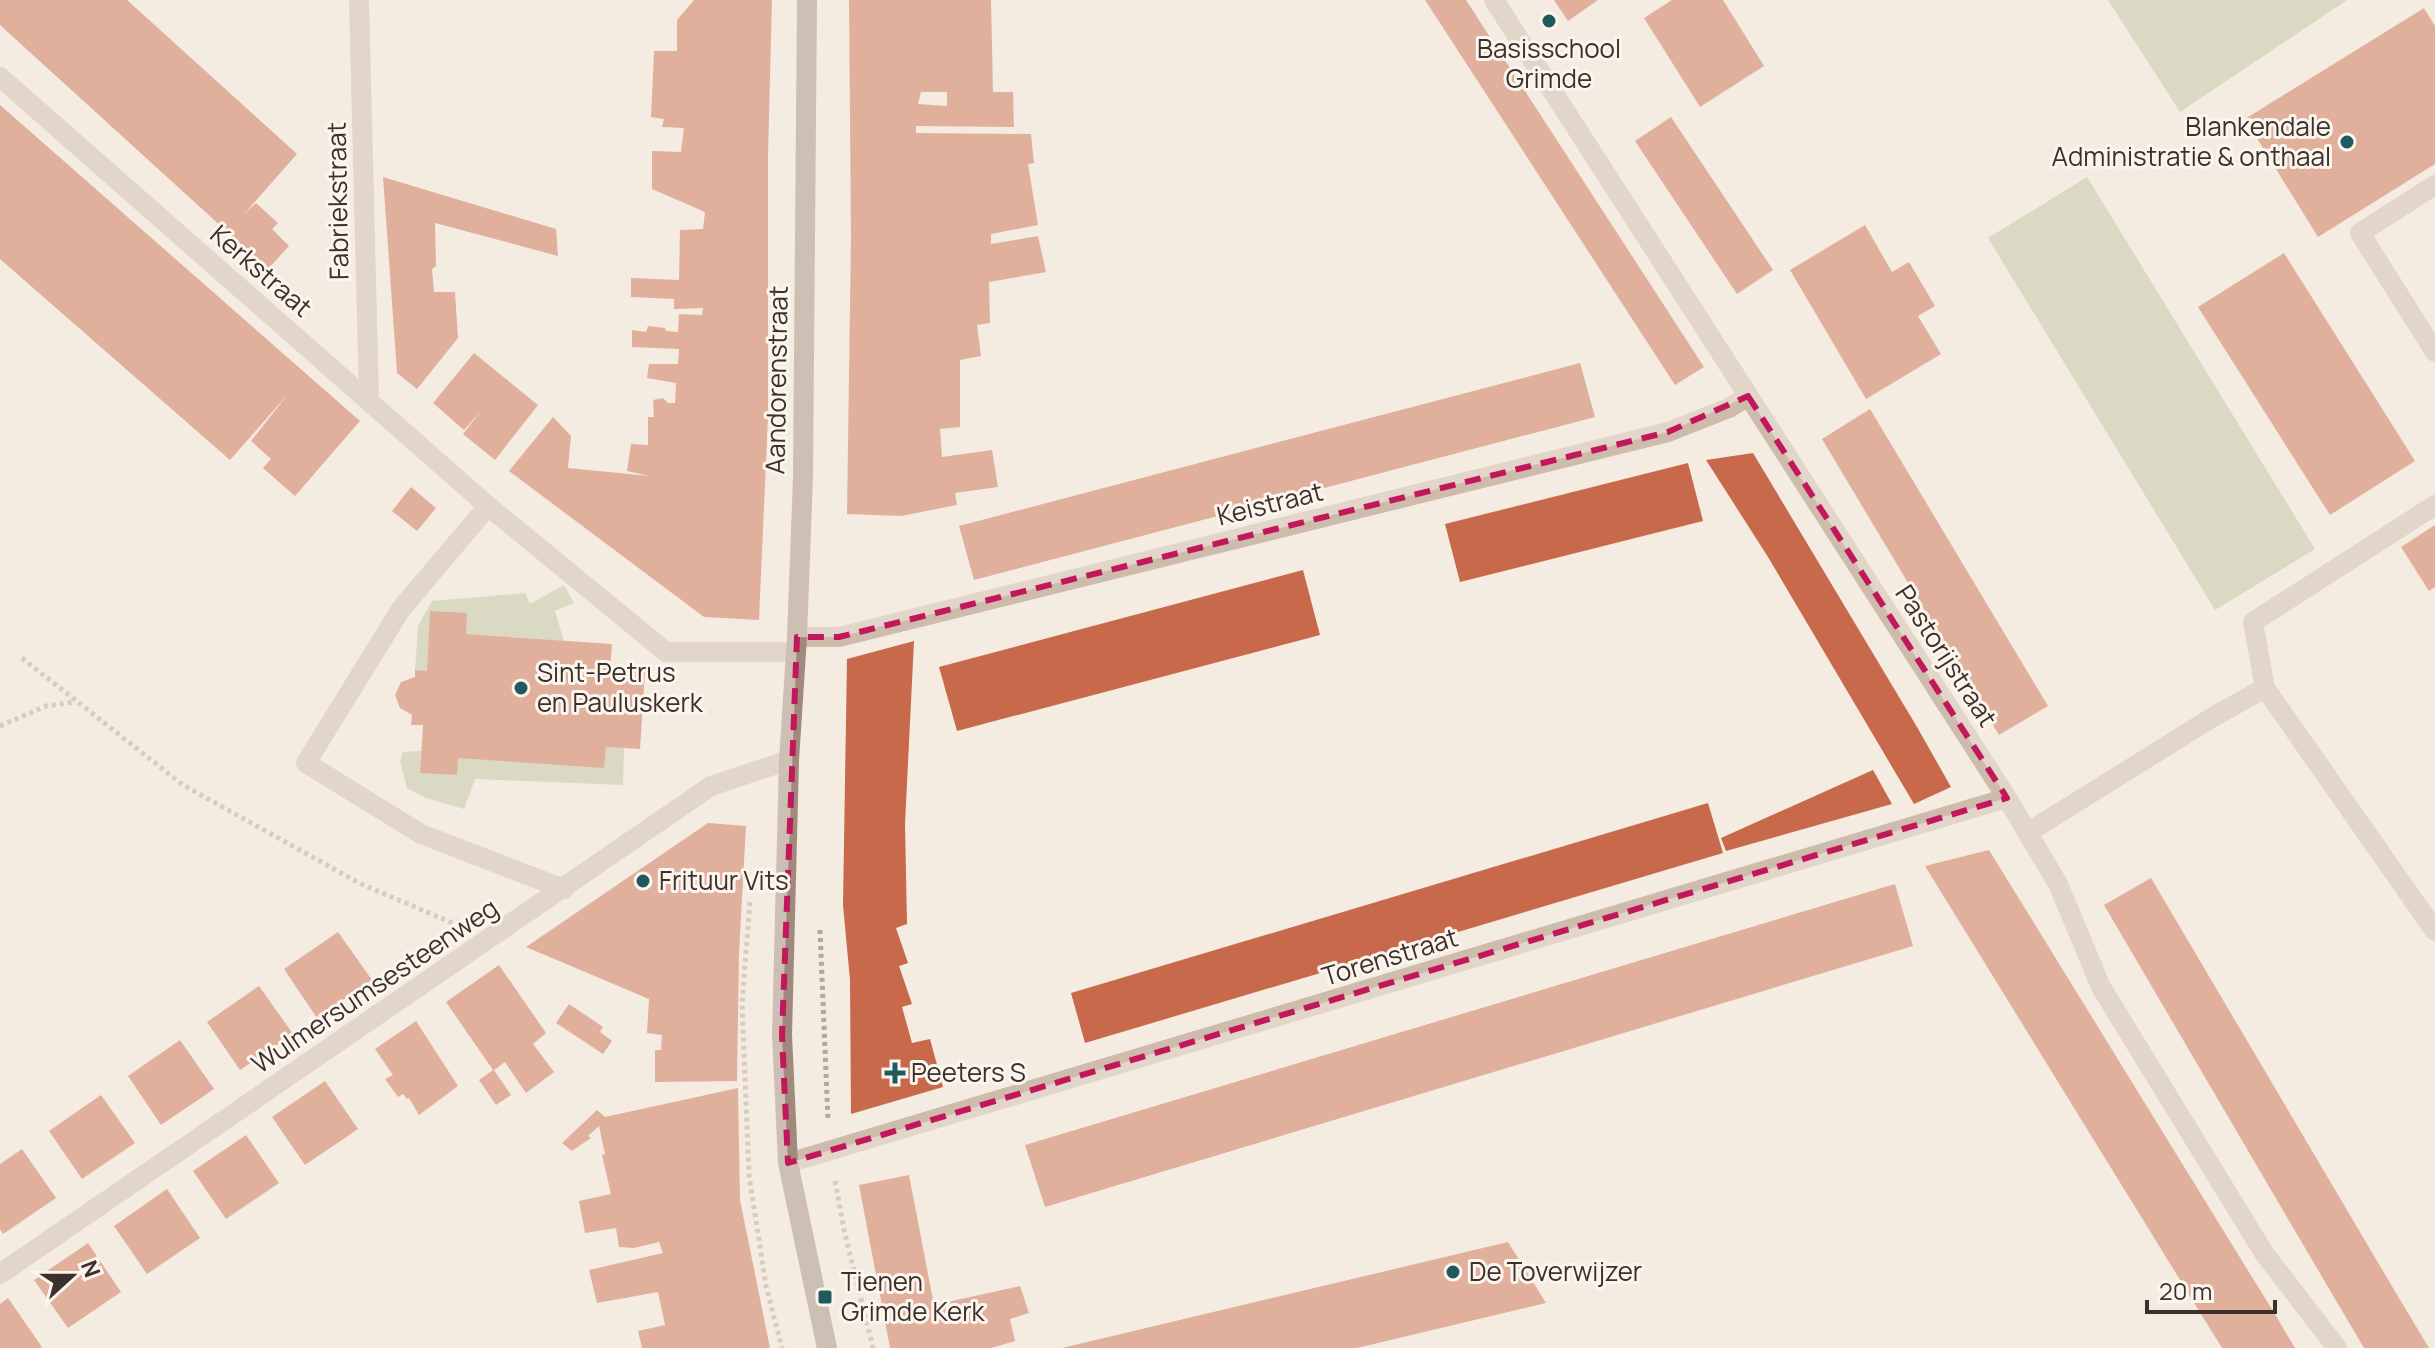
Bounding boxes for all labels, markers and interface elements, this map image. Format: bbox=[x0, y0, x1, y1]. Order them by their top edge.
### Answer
marker: Basisschool Grimde bbox=[1540, 12, 1558, 30]
place label: Basisschool Grimde bbox=[1477, 30, 1621, 96]
place label: Blankendale Administratie & onthaal bbox=[2051, 108, 2331, 174]
street label: Fabriekstraat bbox=[318, 122, 356, 280]
marker: Blankendale Administratie & onthaal bbox=[2338, 133, 2356, 151]
street label: Kerkstraat bbox=[203, 216, 320, 324]
street label: Aandorenstraat bbox=[756, 285, 796, 475]
street label: Keistraat bbox=[1213, 473, 1326, 534]
street label: Pastorijstraat bbox=[1887, 577, 2006, 733]
place label: Sint-Petrus en Pauluskerk bbox=[537, 654, 704, 720]
marker: Sint-Petrus en Pauluskerk bbox=[512, 679, 530, 697]
place label: Frituur Vits bbox=[659, 862, 789, 898]
marker: Frituur Vits bbox=[634, 872, 652, 890]
street label: Wulmersumsesteenweg bbox=[244, 889, 505, 1081]
street label: Torenstraat bbox=[1317, 918, 1462, 994]
place label: Peeters S bbox=[911, 1054, 1026, 1090]
marker: Peeters S bbox=[886, 1064, 904, 1082]
north arrow bbox=[32, 1236, 112, 1316]
place label: De Toverwijzer bbox=[1469, 1253, 1642, 1289]
text: N bbox=[74, 1256, 108, 1282]
place label: Tienen Grimde Kerk bbox=[841, 1263, 985, 1329]
marker: De Toverwijzer bbox=[1444, 1263, 1462, 1281]
scale bar bbox=[2147, 1264, 2275, 1314]
text: 20 m bbox=[2159, 1274, 2212, 1307]
marker: Tienen Grimde Kerk bbox=[816, 1288, 834, 1306]

